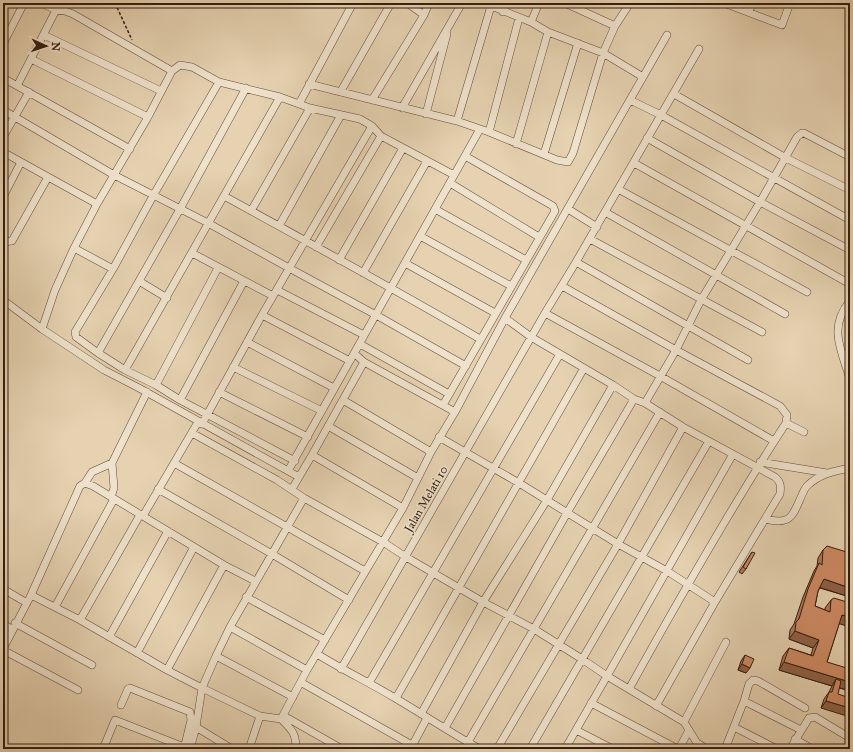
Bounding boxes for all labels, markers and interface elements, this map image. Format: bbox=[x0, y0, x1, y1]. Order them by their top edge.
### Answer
north arrow bbox=[26, 26, 66, 66]
text: N bbox=[49, 41, 62, 52]
street label: Jalan Melati 10 bbox=[400, 463, 452, 537]

